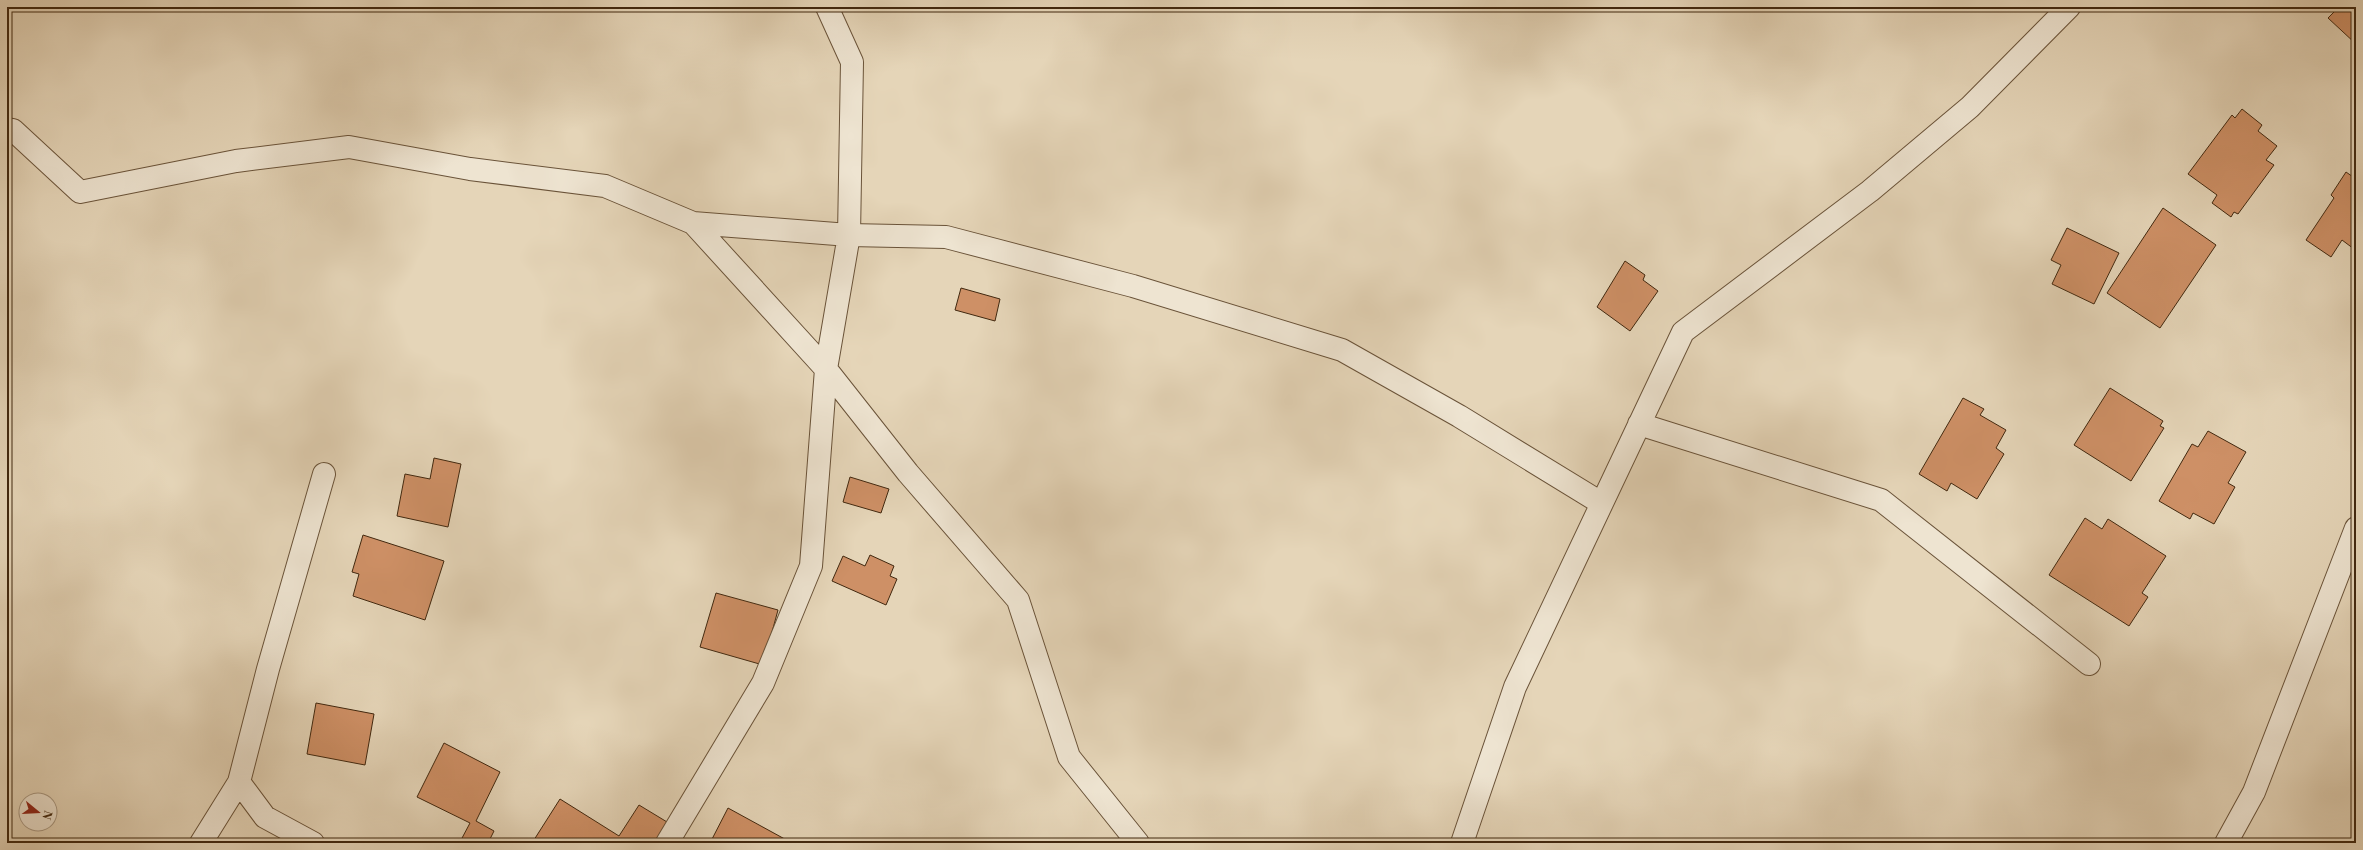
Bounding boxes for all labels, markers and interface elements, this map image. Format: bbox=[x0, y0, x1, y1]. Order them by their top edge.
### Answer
north arrow bbox=[18, 792, 58, 832]
text: N bbox=[38, 808, 55, 821]

